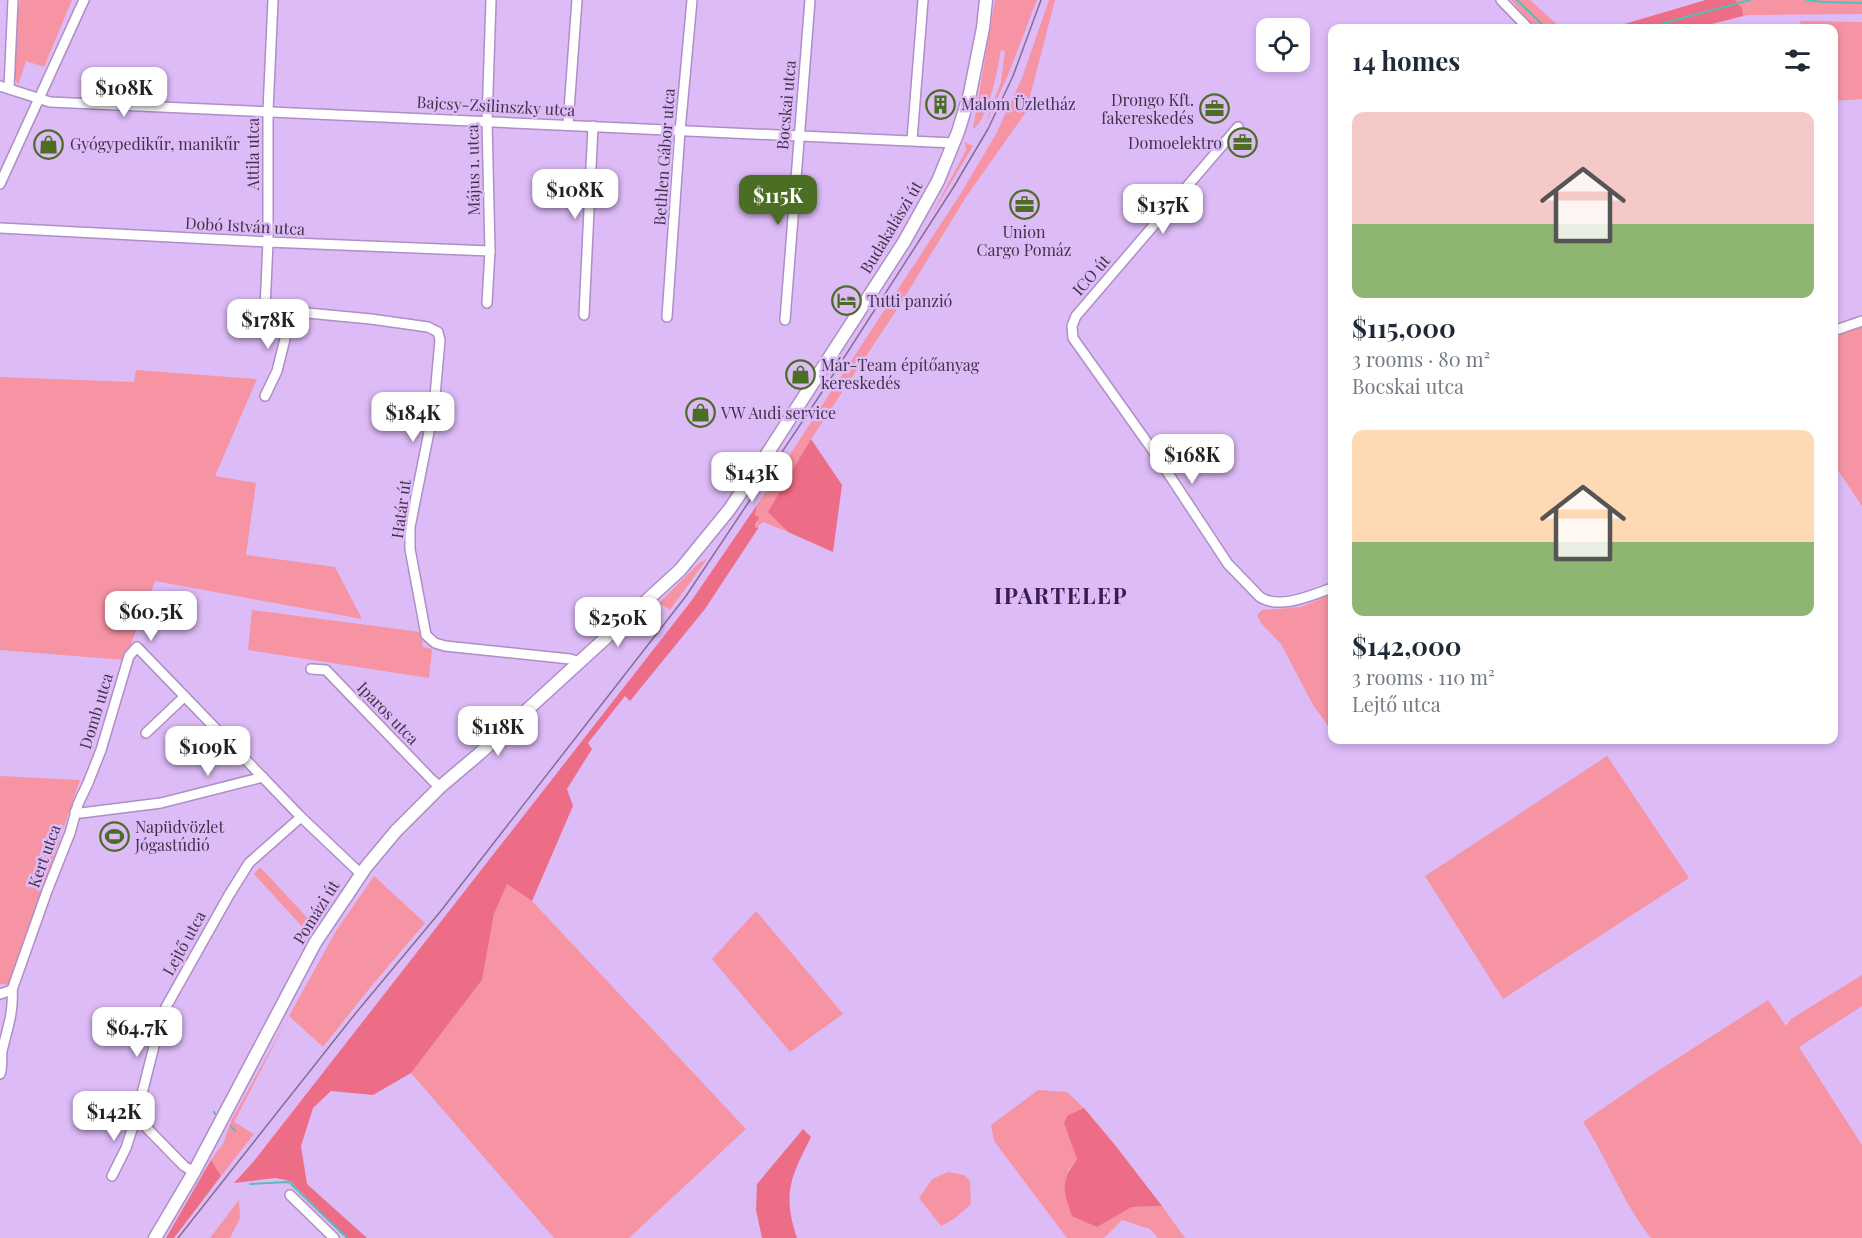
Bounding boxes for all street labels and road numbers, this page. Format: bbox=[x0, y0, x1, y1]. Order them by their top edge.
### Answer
street label: Bocskai utca bbox=[771, 59, 800, 151]
street label: Bethlen Gábor utca bbox=[648, 88, 679, 226]
street label: Bajcsy-Zsilinszky utca bbox=[416, 91, 576, 120]
street label: Attila utca bbox=[242, 118, 263, 191]
street label: Május 1. utca bbox=[461, 124, 484, 216]
street label: Budakalászi út bbox=[855, 176, 927, 277]
street label: Dobó István utca bbox=[184, 212, 306, 239]
street label: ICO út bbox=[1067, 250, 1114, 299]
street label: Határ út bbox=[386, 478, 415, 540]
street label: Domb utca bbox=[74, 670, 117, 751]
street label: Iparos utca bbox=[353, 677, 424, 749]
street label: Kert utca bbox=[22, 821, 65, 890]
street label: Pomázi út bbox=[288, 876, 344, 948]
street label: Lejtő utca bbox=[157, 907, 210, 979]

